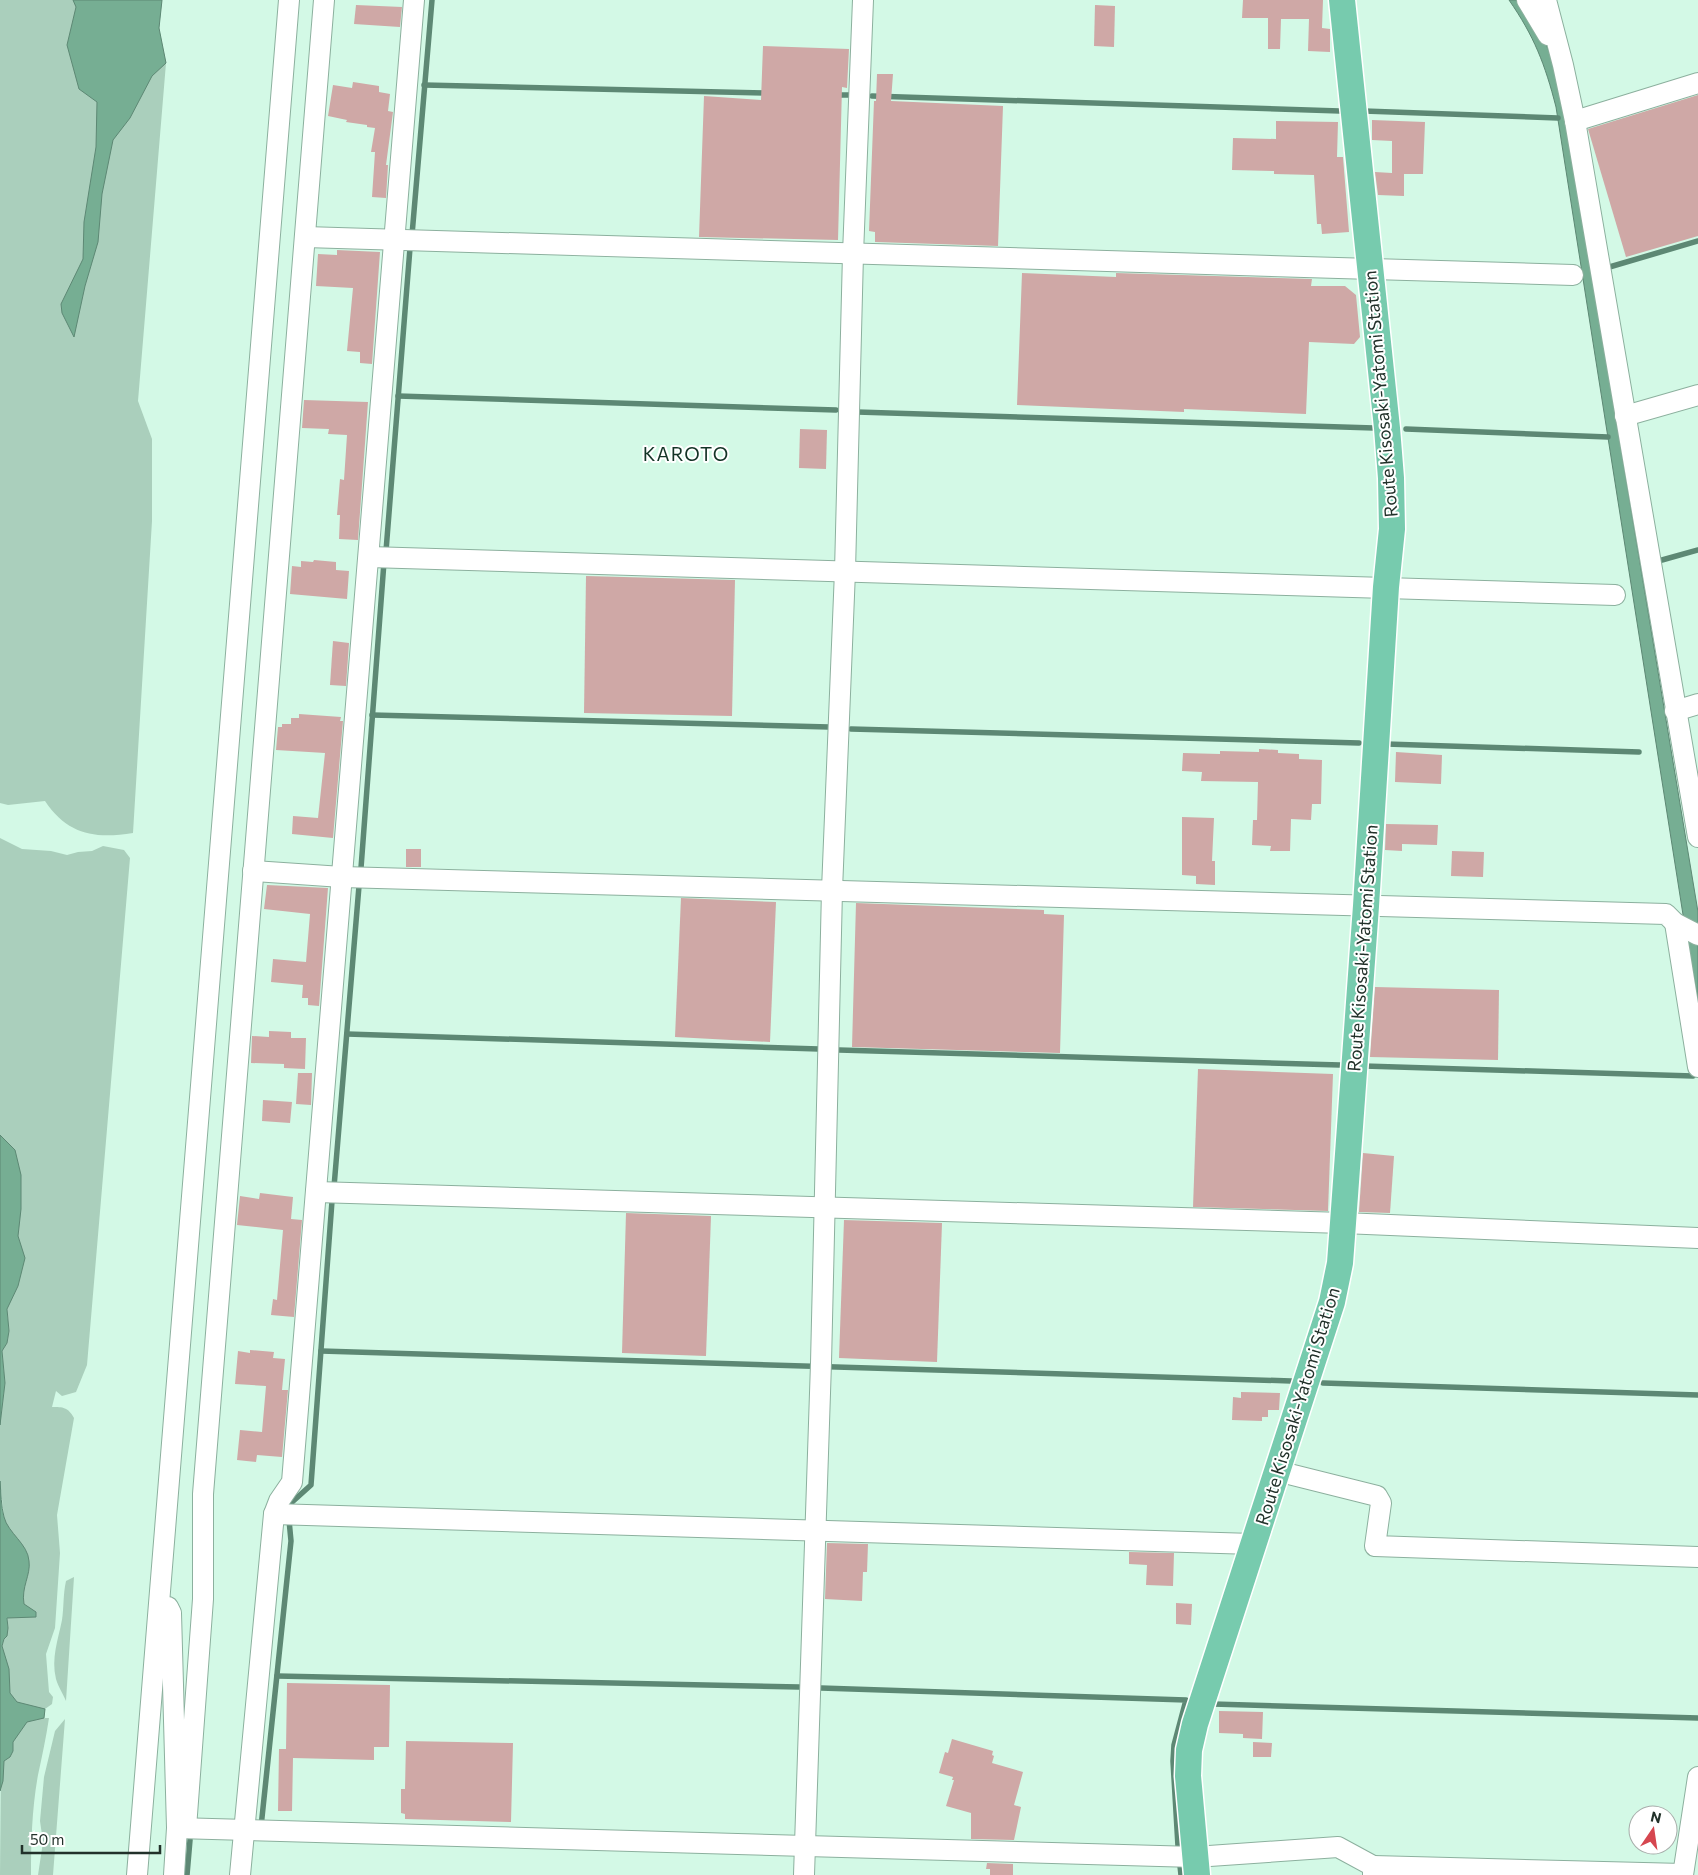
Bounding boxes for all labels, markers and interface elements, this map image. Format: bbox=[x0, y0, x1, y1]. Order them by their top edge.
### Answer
street label: Route Kisosaki-Yatomi Station bbox=[1358, 270, 1402, 518]
district label: KAROTO bbox=[643, 442, 729, 465]
street label: Route Kisosaki-Yatomi Station bbox=[1342, 824, 1382, 1072]
street label: Route Kisosaki-Yatomi Station bbox=[1250, 1284, 1344, 1528]
north arrow bbox=[1628, 1805, 1678, 1855]
text: N bbox=[1649, 1807, 1663, 1826]
scale bar bbox=[22, 1822, 160, 1854]
text: 50 m bbox=[30, 1830, 64, 1848]

